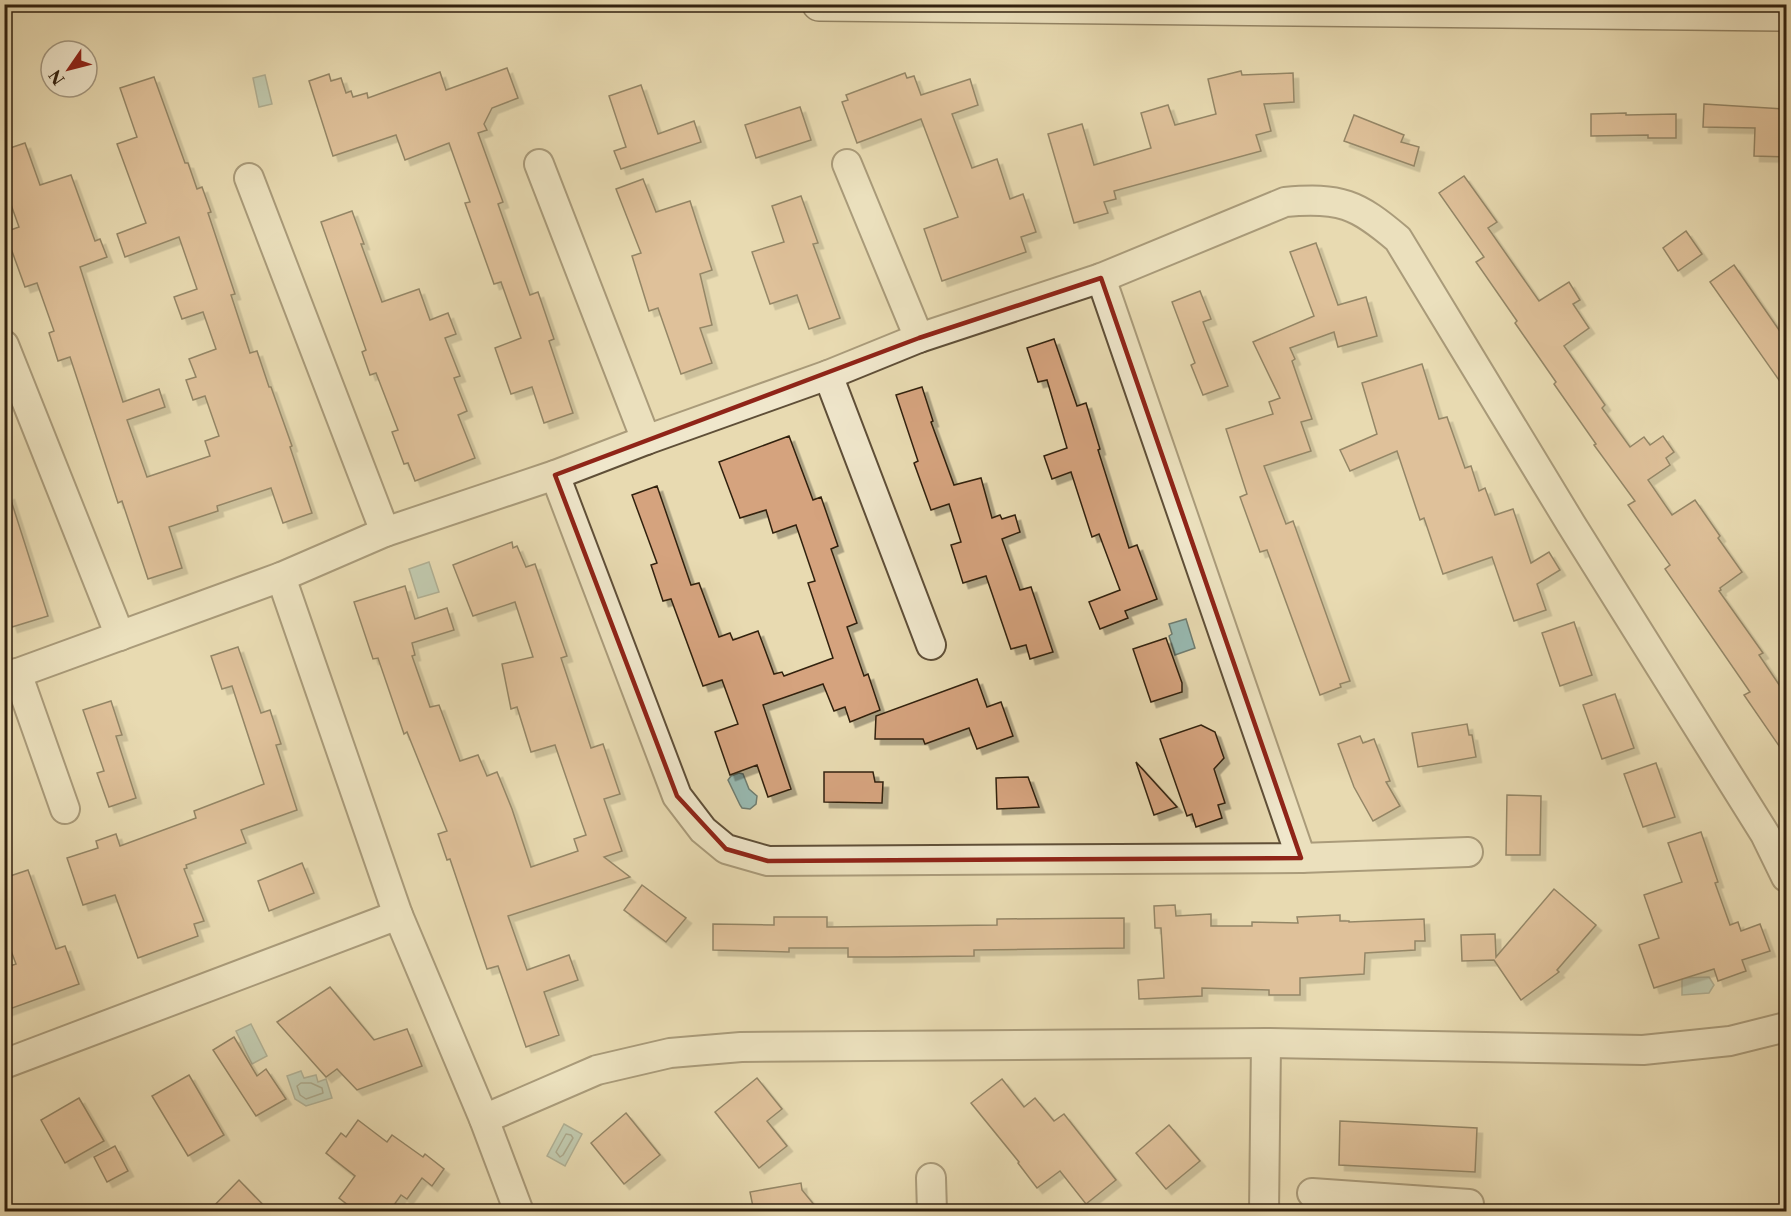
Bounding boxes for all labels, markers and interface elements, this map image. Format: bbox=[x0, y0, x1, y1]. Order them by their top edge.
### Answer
north arrow bbox=[39, 39, 99, 99]
text: N bbox=[44, 66, 69, 89]

